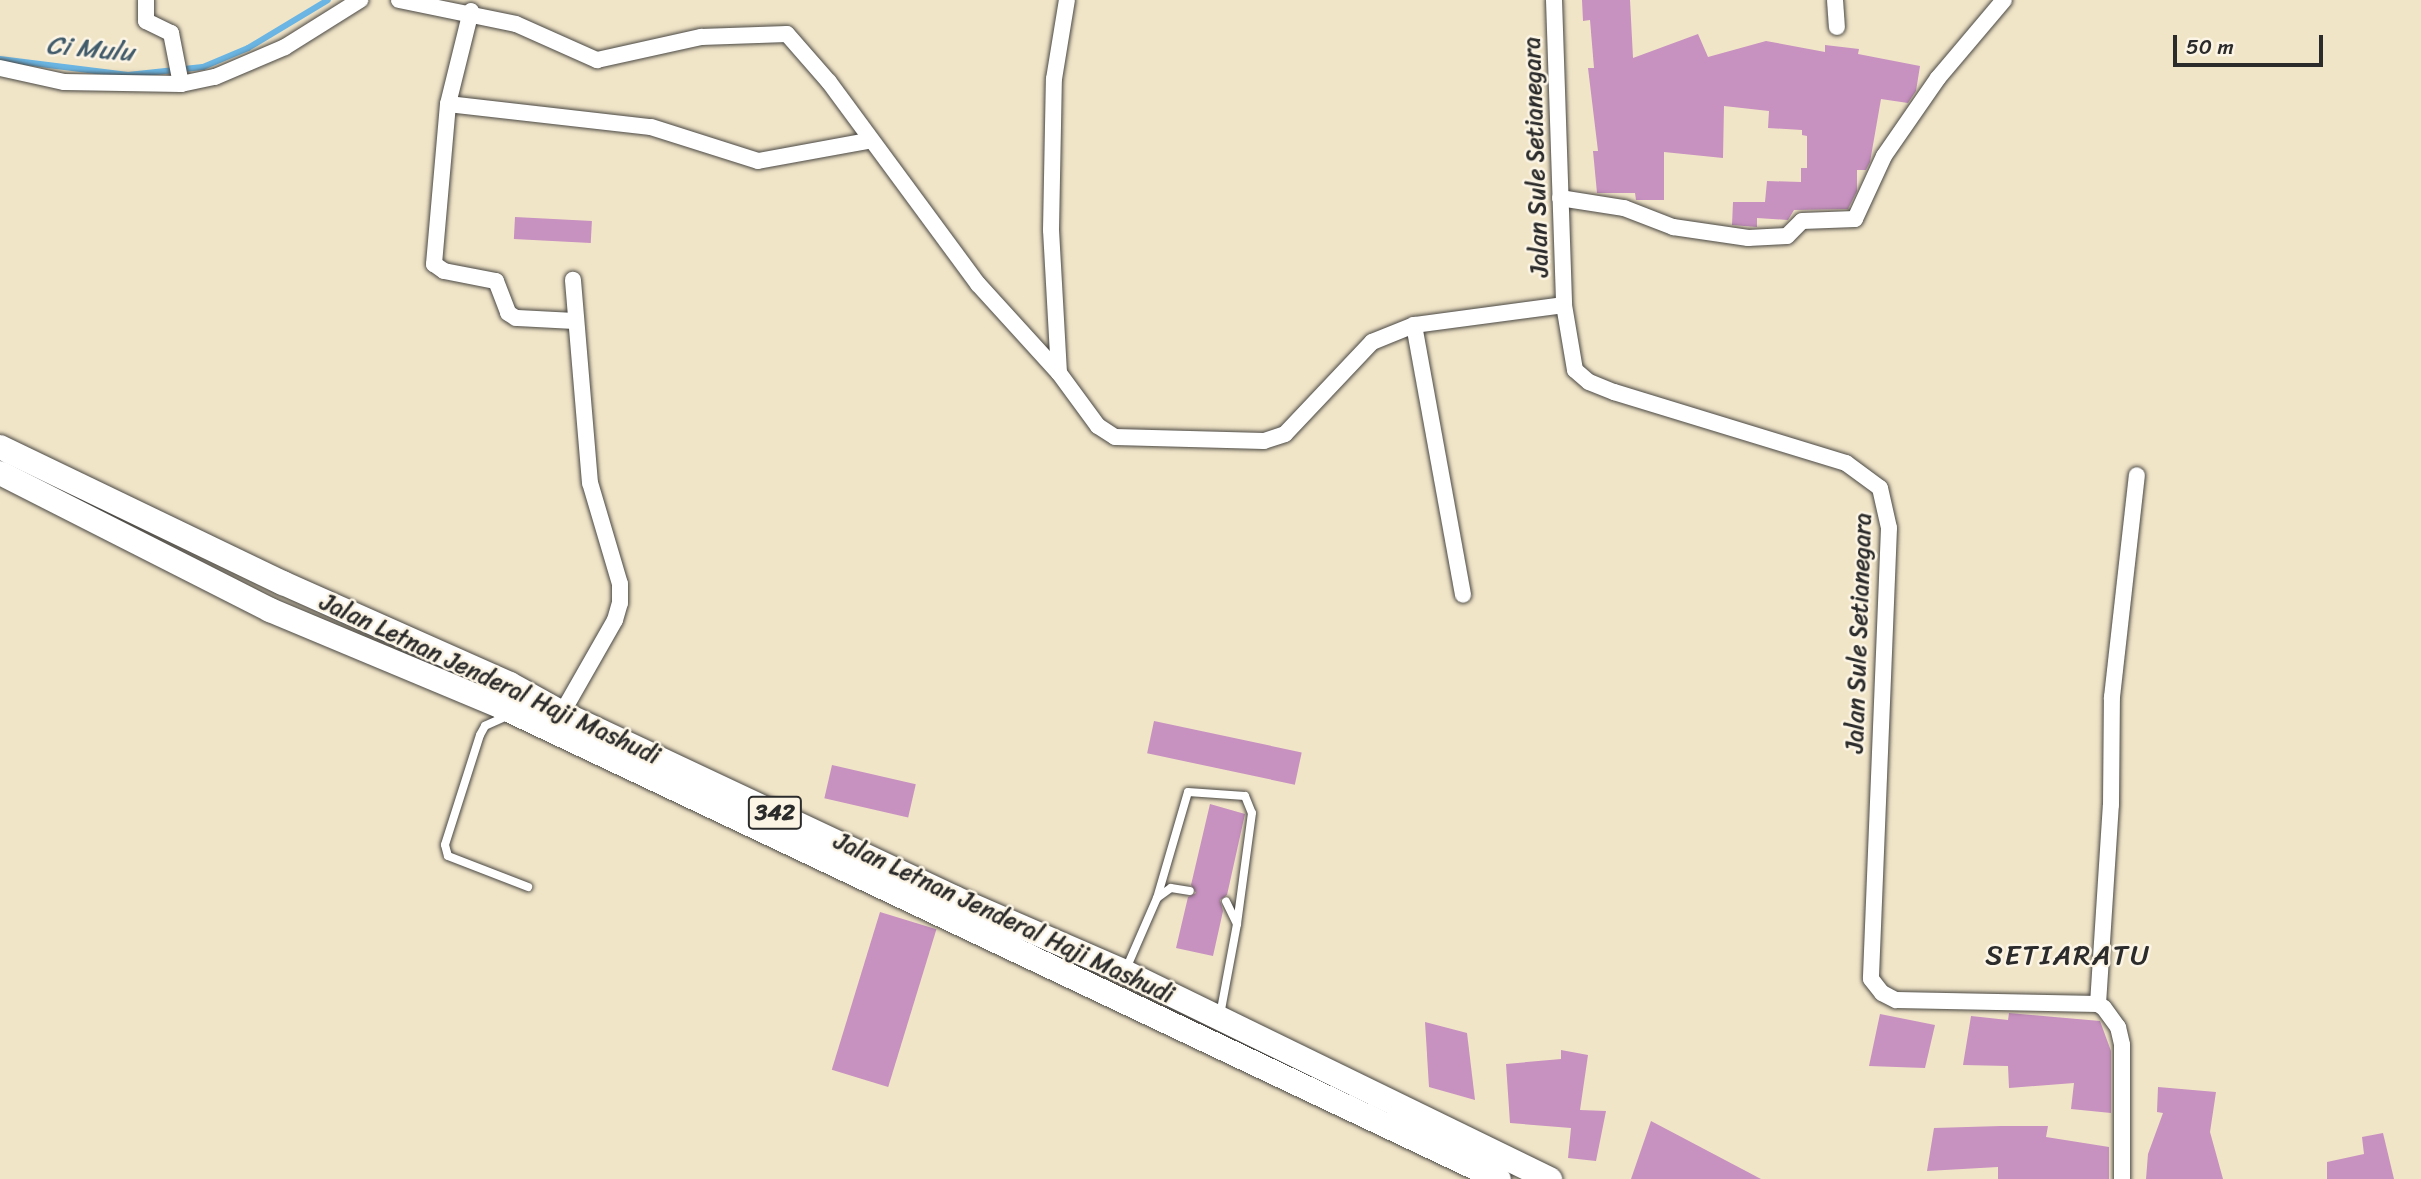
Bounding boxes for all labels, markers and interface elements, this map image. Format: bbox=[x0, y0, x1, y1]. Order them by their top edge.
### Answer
scale bar bbox=[2176, 21, 2326, 65]
text: 50 m bbox=[2186, 28, 2234, 66]
water label: Ci Mulu bbox=[45, 30, 135, 68]
street label: Jalan Sule Setianegara bbox=[1517, 35, 1555, 279]
street label: Jalan Sule Setianegara bbox=[1840, 511, 1878, 755]
street label: Jalan Letnan Jenderal Haji Mashudi bbox=[315, 587, 665, 771]
road number: 342 bbox=[747, 793, 803, 832]
street label: Jalan Letnan Jenderal Haji Mashudi bbox=[829, 826, 1179, 1010]
district label: SETIARATU bbox=[1988, 938, 2148, 972]

